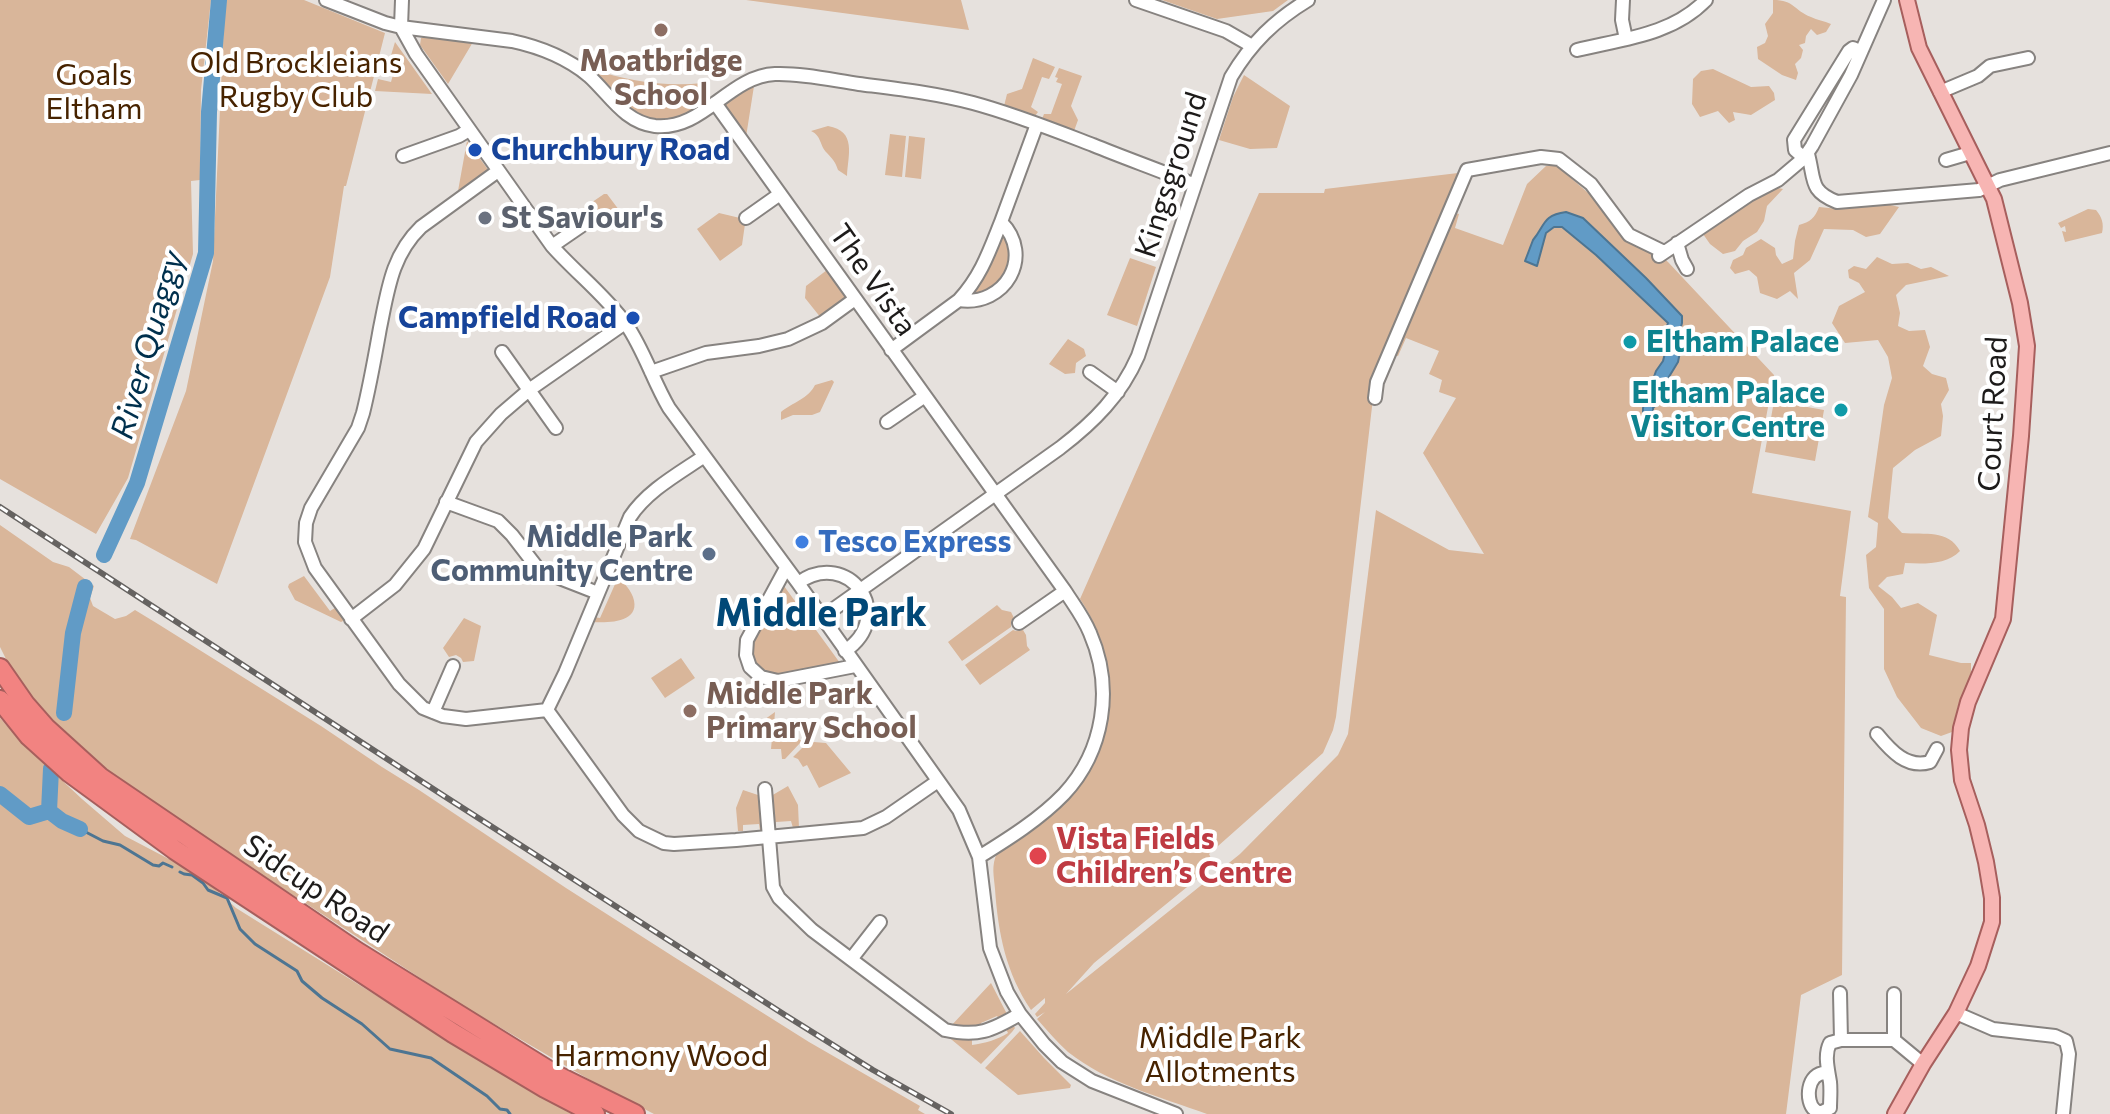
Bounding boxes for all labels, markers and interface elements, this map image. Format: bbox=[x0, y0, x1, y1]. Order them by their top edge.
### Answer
marker: Moatbridge School bbox=[652, 21, 670, 39]
place label: Moatbridge School bbox=[579, 43, 743, 114]
park label: Old Brockleians Rugby Club bbox=[190, 45, 402, 116]
park label: Goals Eltham bbox=[46, 57, 142, 128]
street label: Kingsground bbox=[1127, 88, 1215, 262]
place label: Churchbury Road bbox=[491, 132, 730, 168]
marker: Churchbury Road bbox=[466, 141, 484, 159]
place label: St Saviour's bbox=[501, 200, 663, 236]
marker: St Saviour's bbox=[476, 209, 494, 227]
street label: The Vista bbox=[822, 217, 924, 343]
water label: River Quaggy bbox=[103, 247, 193, 443]
place label: Campfield Road bbox=[398, 300, 617, 336]
marker: Campfield Road bbox=[624, 309, 642, 327]
place label: Eltham Palace bbox=[1646, 324, 1839, 360]
marker: Eltham Palace bbox=[1621, 333, 1639, 351]
street label: Court Road bbox=[1971, 336, 2015, 492]
place label: Eltham Palace Visitor Centre bbox=[1630, 375, 1825, 446]
marker: Eltham Palace Visitor Centre bbox=[1832, 401, 1850, 419]
place label: Middle Park Community Centre bbox=[430, 519, 693, 590]
place label: Tesco Express bbox=[818, 524, 1011, 560]
marker: Tesco Express bbox=[793, 533, 811, 551]
marker: Middle Park Community Centre bbox=[700, 545, 718, 563]
district label: Middle Park bbox=[715, 590, 927, 636]
place label: Middle Park Primary School bbox=[706, 676, 917, 746]
marker: Middle Park Primary School bbox=[681, 702, 699, 720]
place label: Vista Fields Children’s Centre bbox=[1056, 821, 1292, 892]
street label: Sidcup Road bbox=[236, 827, 396, 951]
marker: Vista Fields Children’s Centre bbox=[1027, 845, 1049, 867]
park label: Middle Park Allotments bbox=[1138, 1020, 1302, 1090]
park label: Harmony Wood bbox=[554, 1038, 768, 1074]

